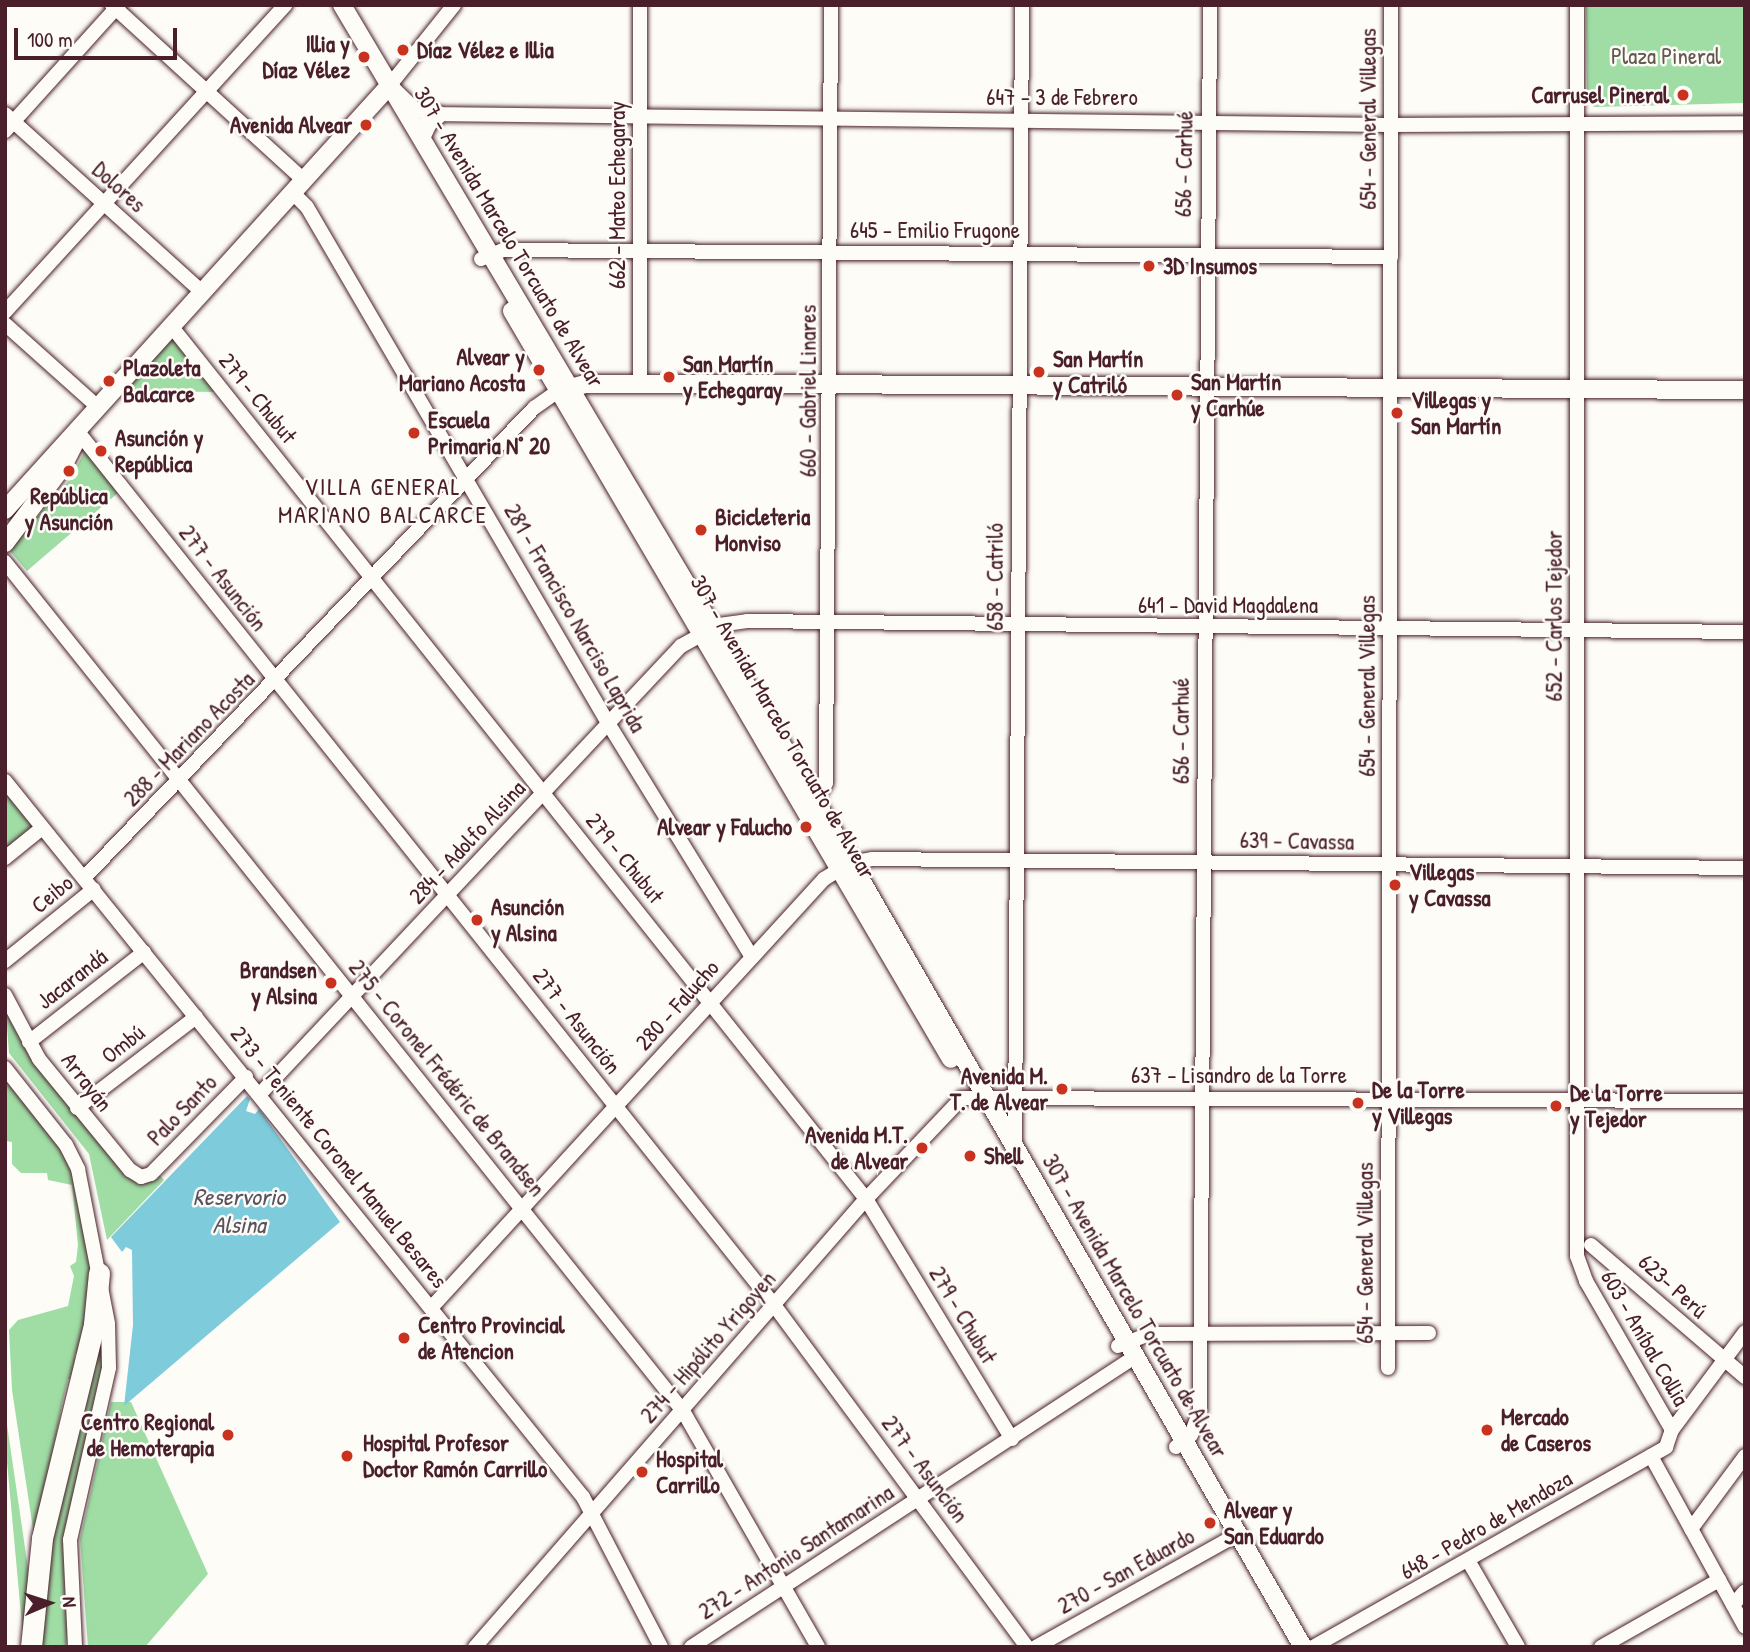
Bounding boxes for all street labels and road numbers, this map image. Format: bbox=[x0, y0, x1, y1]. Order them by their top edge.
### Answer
street label: 654 - General Villegas bbox=[1354, 28, 1382, 210]
street label: 307 - Avenida Marcelo Torcuato de Alvear bbox=[408, 82, 610, 392]
street label: 647 - 3 de Febrero bbox=[986, 83, 1138, 111]
street label: 662 - Mateo Echegaray bbox=[603, 101, 631, 289]
street label: 656 - Carhué bbox=[1169, 111, 1199, 217]
street label: Dolores bbox=[87, 156, 151, 218]
street label: 645 - Emilio Frugone bbox=[850, 216, 1020, 244]
street label: 660 - Gabriel Linares bbox=[794, 305, 822, 477]
street label: 279 - Chubut bbox=[213, 347, 303, 449]
street label: 281 - Francisco Narciso Laprida bbox=[498, 499, 652, 737]
street label: 277 - Asunción bbox=[173, 520, 273, 636]
street label: 658 - Catriló bbox=[981, 523, 1009, 631]
street label: 652 - Carlos Tejedor bbox=[1540, 530, 1568, 702]
street label: 307 - Avenida Marcelo Torcuato de Alvear bbox=[685, 570, 881, 884]
street label: 641 - David Magdalena bbox=[1138, 591, 1318, 619]
street label: 654 - General Villegas bbox=[1353, 595, 1381, 777]
street label: 288 - Mariano Acosta bbox=[118, 666, 260, 812]
street label: 656 - Carhué bbox=[1167, 678, 1195, 784]
street label: 284 - Adolfo Alsina bbox=[403, 775, 531, 909]
street label: 279 - Chubut bbox=[580, 807, 670, 909]
street label: 639 - Cavassa bbox=[1240, 826, 1354, 856]
street label: Ceibo bbox=[26, 869, 78, 919]
street label: Jacarandá bbox=[31, 943, 113, 1015]
street label: 275 - Coronel Frédéric de Brandsen bbox=[343, 954, 551, 1202]
street label: 280 - Falucho bbox=[629, 954, 725, 1056]
street label: 277 - Asunción bbox=[527, 963, 627, 1079]
street label: Ombú bbox=[96, 1019, 150, 1069]
street label: 273 - Teniente Coronel Manuel Besares bbox=[225, 1020, 453, 1294]
street label: Arrayán bbox=[55, 1047, 119, 1117]
street label: 637 - Lisandro de la Torre bbox=[1131, 1061, 1347, 1089]
street label: Palo Santo bbox=[142, 1069, 222, 1151]
street label: 307 - Avenida Marcelo Torcuato de Alvear bbox=[1037, 1149, 1233, 1463]
street label: 654 - General Villegas bbox=[1351, 1162, 1379, 1344]
street label: 623- Perú bbox=[1633, 1248, 1713, 1324]
street label: 279 - Chubut bbox=[923, 1261, 1003, 1369]
street label: 274 - Hipólito Yrigoyen bbox=[634, 1265, 782, 1429]
street label: 603 - Aníbal Collia bbox=[1595, 1265, 1695, 1411]
street label: 277 - Asunción bbox=[876, 1410, 974, 1528]
street label: 648 - Pedro de Mendoza bbox=[1395, 1465, 1577, 1585]
street label: 272 - Antonio Santamarina bbox=[693, 1479, 899, 1625]
street label: 270 - San Eduardo bbox=[1053, 1522, 1199, 1620]

